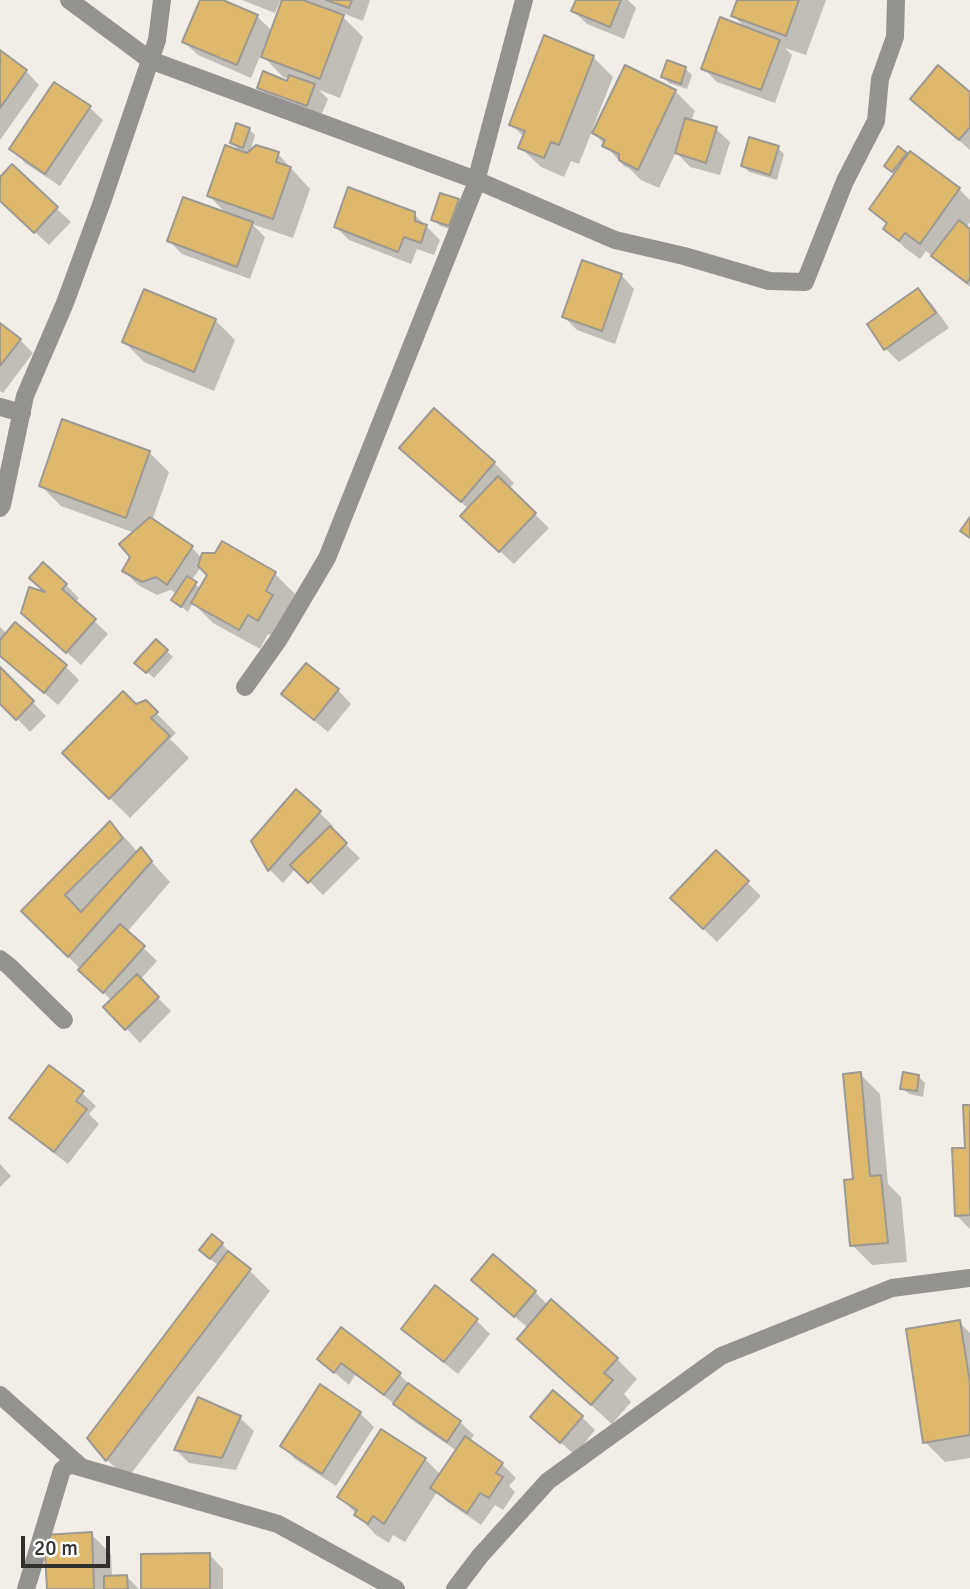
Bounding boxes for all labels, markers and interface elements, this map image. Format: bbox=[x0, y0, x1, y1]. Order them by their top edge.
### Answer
scale bar bbox=[24, 1522, 114, 1566]
text: 20 m bbox=[34, 1535, 78, 1561]

